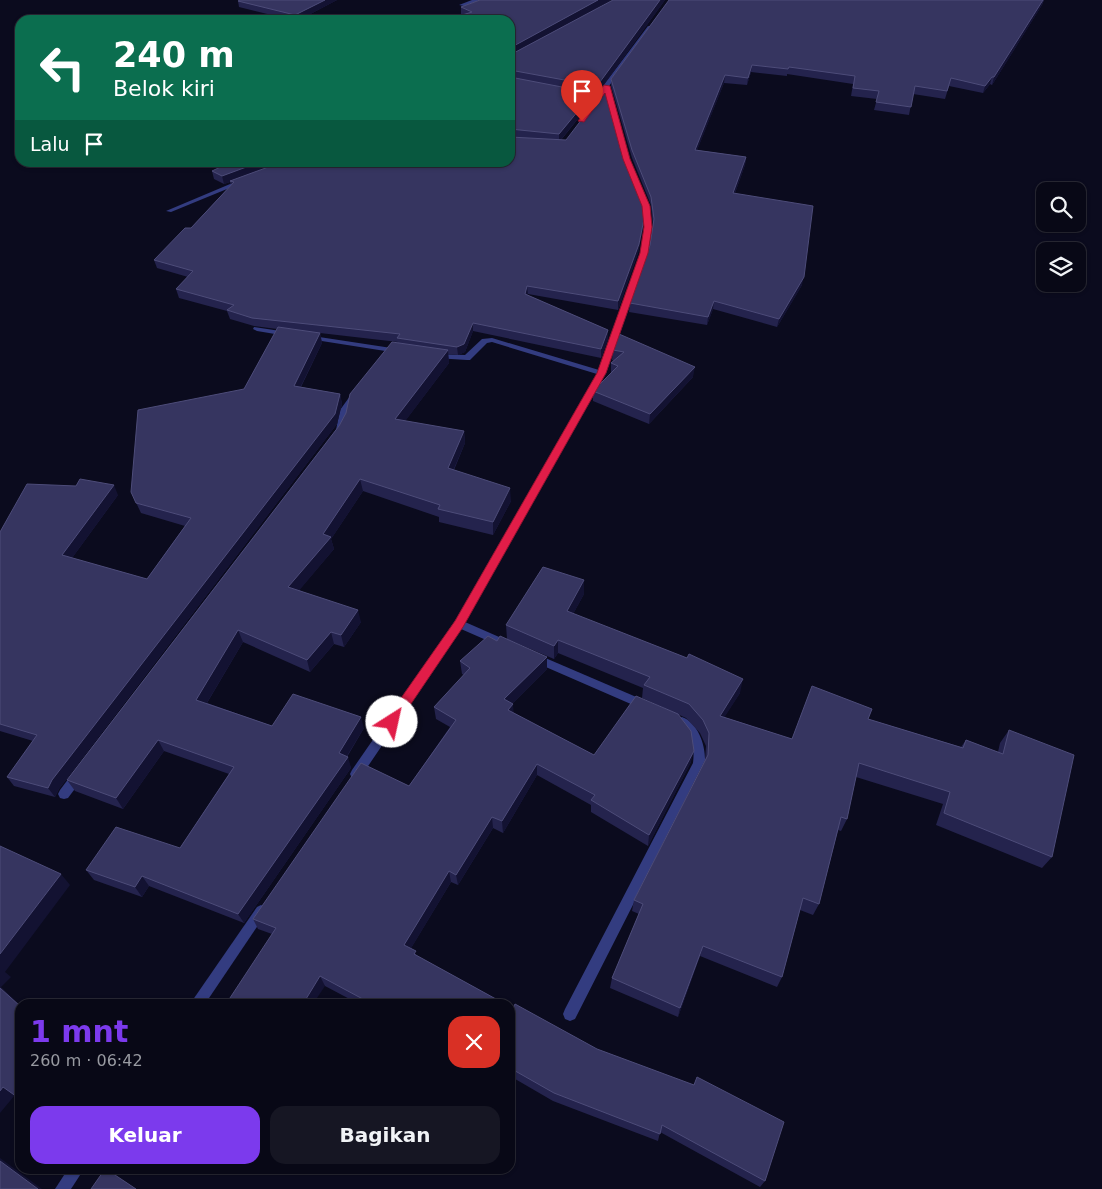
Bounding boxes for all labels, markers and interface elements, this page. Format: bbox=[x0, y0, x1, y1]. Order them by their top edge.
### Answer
icon: left bbox=[30, 35, 95, 100]
text: 240 m bbox=[113, 35, 235, 75]
pin bbox=[561, 70, 603, 121]
text: Belok kiri bbox=[113, 76, 215, 101]
icon: arrive bbox=[568, 77, 596, 105]
icon: arrive bbox=[80, 130, 108, 158]
text: Lalu bbox=[30, 133, 70, 155]
map controls bbox=[1036, 182, 1086, 292]
button: search bbox=[1036, 182, 1086, 232]
button: layers bbox=[1036, 242, 1086, 292]
position arrow bbox=[365, 695, 417, 747]
text: 1 mnt bbox=[30, 1014, 128, 1049]
button: close bbox=[448, 1016, 500, 1068]
text: 260 m · 06:42 bbox=[30, 1051, 143, 1070]
button: Keluar bbox=[30, 1106, 260, 1164]
button: Bagikan bbox=[270, 1106, 500, 1164]

